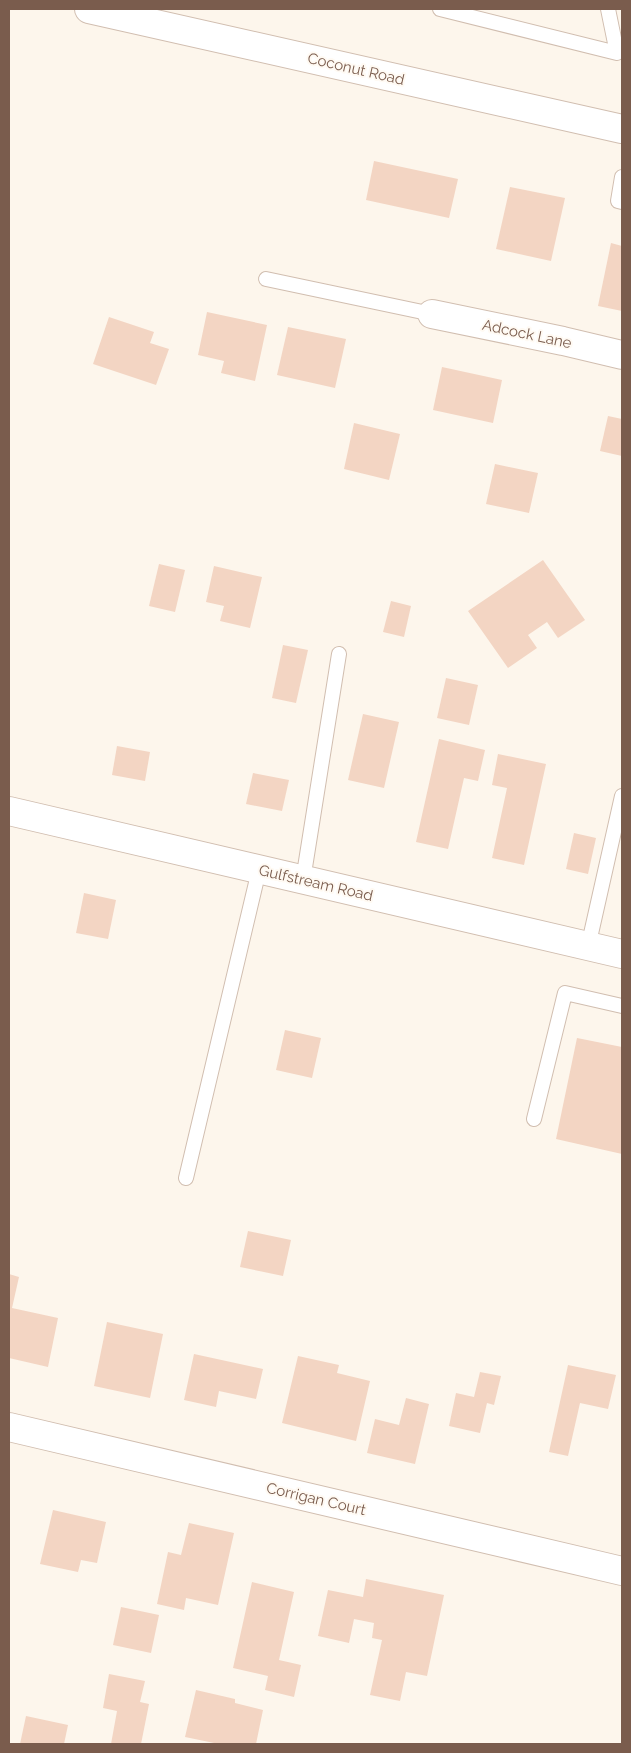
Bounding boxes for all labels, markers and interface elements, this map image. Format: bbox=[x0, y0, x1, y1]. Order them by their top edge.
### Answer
street label: Coconut Road bbox=[306, 49, 406, 89]
street label: Adcock Lane bbox=[481, 316, 573, 352]
street label: Gulfstream Road bbox=[257, 861, 375, 905]
street label: Corrigan Court bbox=[265, 1479, 367, 1519]

